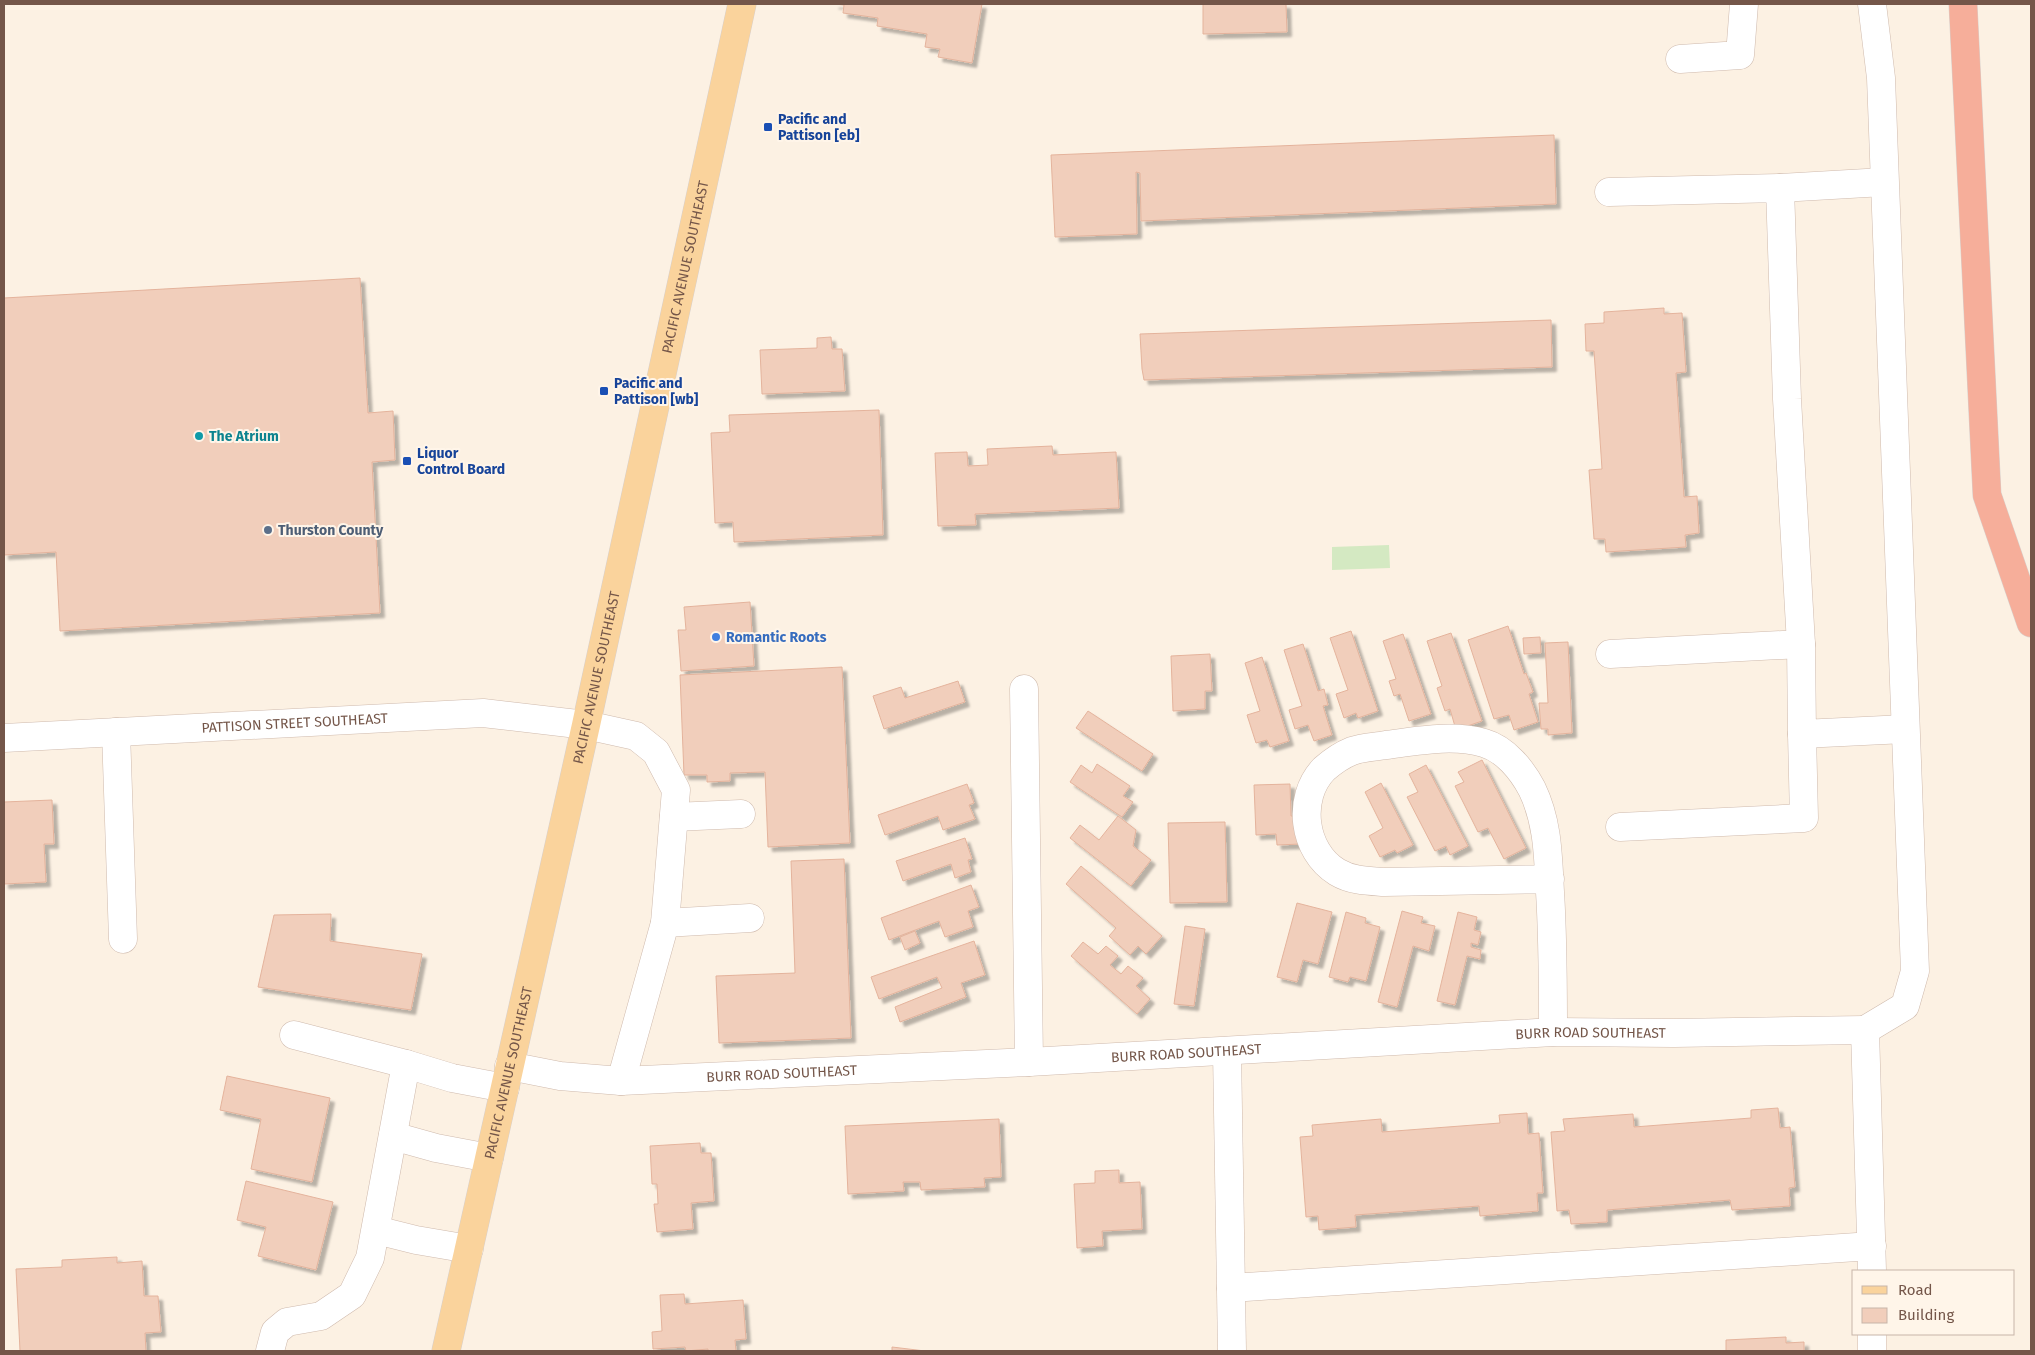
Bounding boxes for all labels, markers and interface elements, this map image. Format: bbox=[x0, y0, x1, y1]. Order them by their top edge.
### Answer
place label: Pacific and Pattison [eb] bbox=[778, 111, 860, 144]
marker: Pacific and Pattison [eb] bbox=[762, 121, 774, 133]
street label: PACIFIC AVENUE SOUTHEAST bbox=[659, 178, 713, 355]
place label: Pacific and Pattison [wb] bbox=[614, 375, 699, 408]
marker: Pacific and Pattison [wb] bbox=[598, 385, 610, 397]
place label: The Atrium bbox=[209, 428, 279, 445]
marker: The Atrium bbox=[193, 430, 205, 442]
place label: Liquor Control Board bbox=[417, 445, 505, 478]
marker: Liquor Control Board bbox=[401, 455, 413, 467]
place label: Thurston County bbox=[278, 522, 384, 539]
marker: Thurston County bbox=[262, 524, 274, 536]
street label: PACIFIC AVENUE SOUTHEAST bbox=[570, 589, 624, 766]
place label: Romantic Roots bbox=[726, 629, 827, 646]
marker: Romantic Roots bbox=[710, 631, 722, 643]
street label: PATTISON STREET SOUTHEAST bbox=[201, 710, 389, 737]
street label: PACIFIC AVENUE SOUTHEAST bbox=[481, 984, 536, 1161]
street label: BURR ROAD SOUTHEAST bbox=[1515, 1024, 1667, 1043]
street label: BURR ROAD SOUTHEAST bbox=[1110, 1041, 1263, 1066]
street label: BURR ROAD SOUTHEAST bbox=[706, 1062, 858, 1086]
legend bbox=[1852, 1270, 2015, 1335]
text: Road bbox=[1898, 1281, 1933, 1299]
text: Building bbox=[1898, 1306, 1954, 1324]

